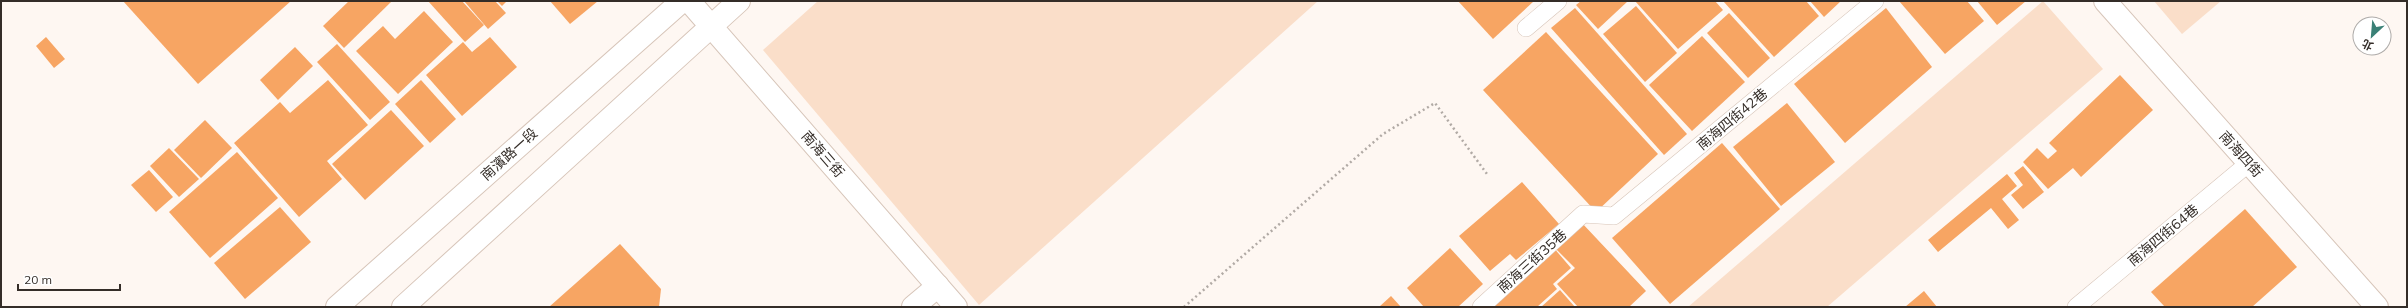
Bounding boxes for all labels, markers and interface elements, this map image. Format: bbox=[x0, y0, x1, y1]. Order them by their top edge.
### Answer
north arrow bbox=[2352, 16, 2392, 56]
text: 北 bbox=[2360, 36, 2376, 54]
street label: 南海四街42巷 bbox=[1693, 84, 1771, 154]
street label: 南濱路一段 bbox=[477, 124, 541, 184]
street label: 南海三街 bbox=[798, 127, 848, 181]
street label: 南海四街 bbox=[2216, 127, 2266, 181]
street label: 南海四街64巷 bbox=[2124, 200, 2202, 270]
street label: 南海三街35巷 bbox=[1494, 225, 1570, 297]
scale bar bbox=[18, 266, 120, 292]
text: 20 m bbox=[24, 272, 52, 287]

